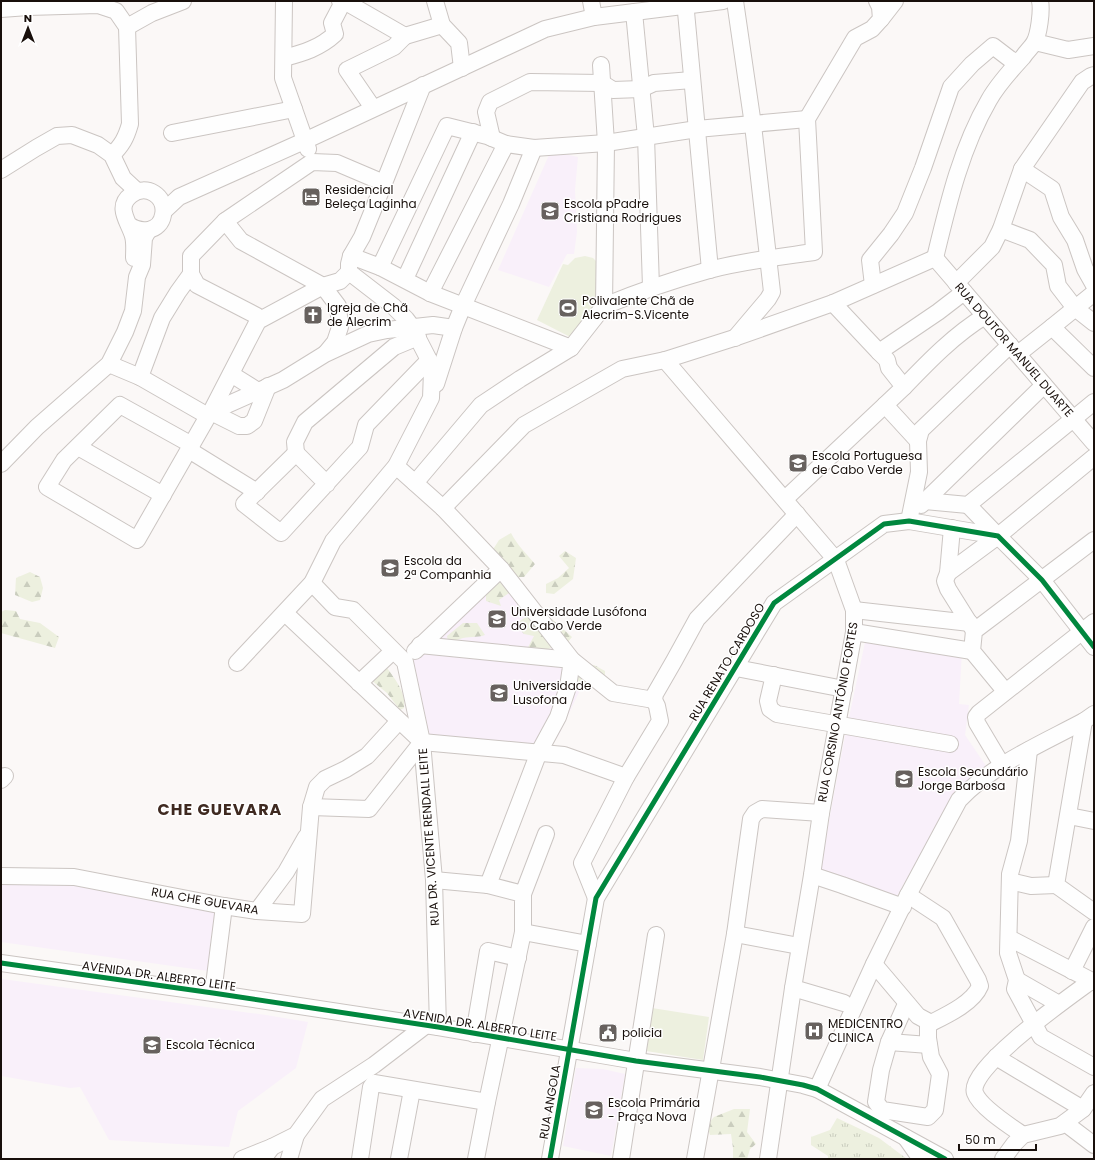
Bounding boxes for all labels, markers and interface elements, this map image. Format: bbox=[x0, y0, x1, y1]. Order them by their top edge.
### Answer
north arrow bbox=[8, 8, 48, 48]
text: N bbox=[24, 10, 32, 26]
place label: Residencial Beleça Laginha bbox=[325, 181, 417, 212]
hotel icon: Residencial Beleça Laginha bbox=[300, 186, 322, 208]
place label: Escola pPadre Cristiana Rodrigues bbox=[564, 195, 681, 226]
school or university icon: Escola pPadre Cristiana Rodrigues bbox=[539, 200, 561, 222]
street label: RUA DOUTOR MANUEL DUARTE bbox=[951, 279, 1078, 421]
place label: Polivalente Chã de Alecrim-S.Vicente bbox=[582, 292, 694, 323]
sports icon: Polivalente Chã de Alecrim-S.Vicente bbox=[557, 297, 579, 319]
place label: Igreja de Chã de Alecrim bbox=[327, 299, 408, 330]
church icon: Igreja de Chã de Alecrim bbox=[302, 304, 324, 326]
place label: Escola Portuguesa de Cabo Verde bbox=[812, 447, 922, 478]
school or university icon: Escola Portuguesa de Cabo Verde bbox=[787, 452, 809, 474]
place label: Escola da 2ª Companhia bbox=[404, 552, 491, 583]
school or university icon: Escola da 2ª Companhia bbox=[379, 557, 401, 579]
street label: RUA RENATO CARDOSO bbox=[685, 600, 769, 724]
place label: Universidade Lusófona do Cabo Verde bbox=[511, 603, 647, 634]
school or university icon: Universidade Lusófona do Cabo Verde bbox=[486, 608, 508, 630]
street label: RUA CORSINO ANTÓNIO FORTES bbox=[813, 620, 862, 803]
place label: Universidade Lusofona bbox=[513, 677, 591, 708]
school or university icon: Universidade Lusofona bbox=[488, 682, 510, 704]
street label: RUA DR. VICENTE RENDALL LEITE bbox=[414, 748, 443, 926]
place label: Escola Secundário Jorge Barbosa bbox=[918, 763, 1028, 794]
school or university icon: Escola Secundário Jorge Barbosa bbox=[893, 768, 915, 790]
district label: CHE GUEVARA bbox=[158, 798, 282, 821]
street label: RUA CHE GUEVARA bbox=[150, 883, 260, 918]
street label: AVENIDA DR. ALBERTO LEITE bbox=[81, 956, 237, 995]
street label: AVENIDA DR. ALBERTO LEITE bbox=[402, 1004, 558, 1045]
place label: MEDICENTRO CLINICA bbox=[828, 1015, 903, 1046]
hospital icon: MEDICENTRO CLINICA bbox=[803, 1020, 825, 1042]
public building icon: policia bbox=[597, 1022, 619, 1044]
place label: policia bbox=[622, 1024, 662, 1041]
school or university icon: Escola Técnica bbox=[141, 1034, 163, 1056]
place label: Escola Técnica bbox=[166, 1036, 255, 1053]
street label: RUA ANGOLA bbox=[535, 1063, 564, 1140]
place label: Escola Primária - Praça Nova bbox=[608, 1094, 700, 1125]
school or university icon: Escola Primária - Praça Nova bbox=[583, 1099, 605, 1121]
scale bar bbox=[959, 1126, 1036, 1152]
text: 50 m bbox=[965, 1131, 996, 1148]

